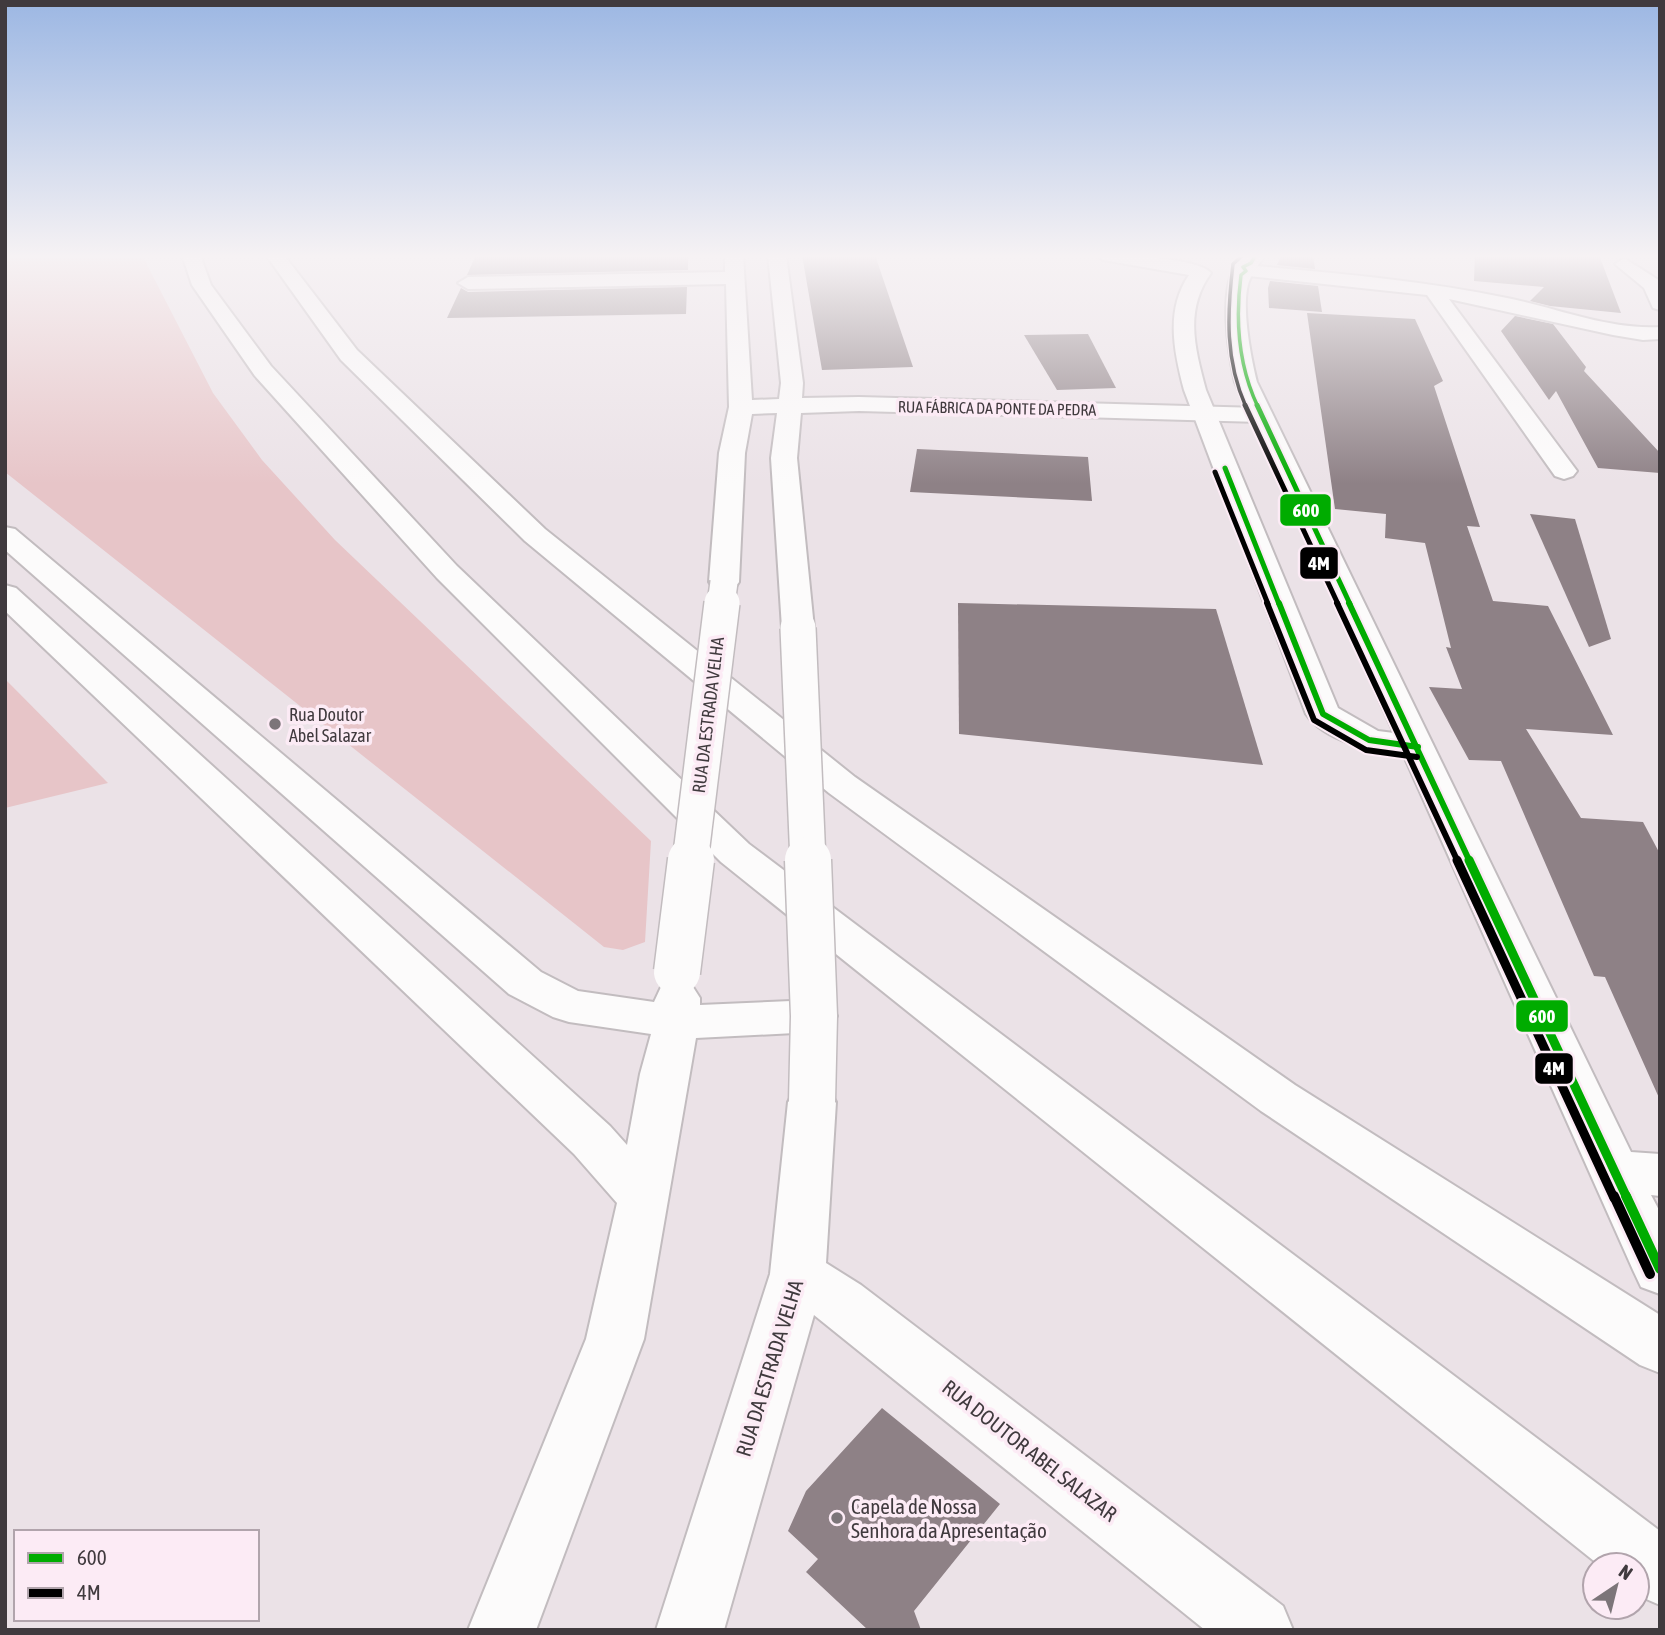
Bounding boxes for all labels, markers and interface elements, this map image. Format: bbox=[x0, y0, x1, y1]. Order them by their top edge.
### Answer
street label: RUA FÁBRICA DA PONTE DA PEDRA bbox=[898, 397, 1097, 419]
line badge: 600 bbox=[1279, 493, 1332, 527]
text: 600 bbox=[1293, 499, 1319, 521]
line badge: 4M bbox=[1299, 546, 1339, 580]
text: 4M bbox=[1307, 552, 1330, 574]
street label: RUA DA ESTRADA VELHA bbox=[688, 635, 728, 794]
place label: Rua Doutor Abel Salazar bbox=[289, 704, 372, 746]
marker: Rua Doutor Abel Salazar bbox=[267, 716, 283, 732]
line badge: 600 bbox=[1515, 999, 1569, 1033]
text: 600 bbox=[1529, 1005, 1555, 1027]
line badge: 4M bbox=[1534, 1052, 1574, 1085]
text: 4M bbox=[1542, 1057, 1565, 1079]
street label: RUA DA ESTRADA VELHA bbox=[731, 1276, 808, 1459]
street label: RUA DOUTOR ABEL SALAZAR bbox=[938, 1374, 1122, 1526]
place label: Capela de Nossa Senhora da Apresentação bbox=[851, 1494, 1047, 1542]
marker: Capela de Nossa Senhora da Apresentação bbox=[829, 1510, 845, 1526]
legend bbox=[14, 1530, 259, 1621]
text: 600 bbox=[77, 1545, 107, 1569]
north arrow bbox=[1581, 1551, 1651, 1621]
text: N bbox=[1615, 1560, 1637, 1584]
text: 4M bbox=[77, 1580, 101, 1604]

